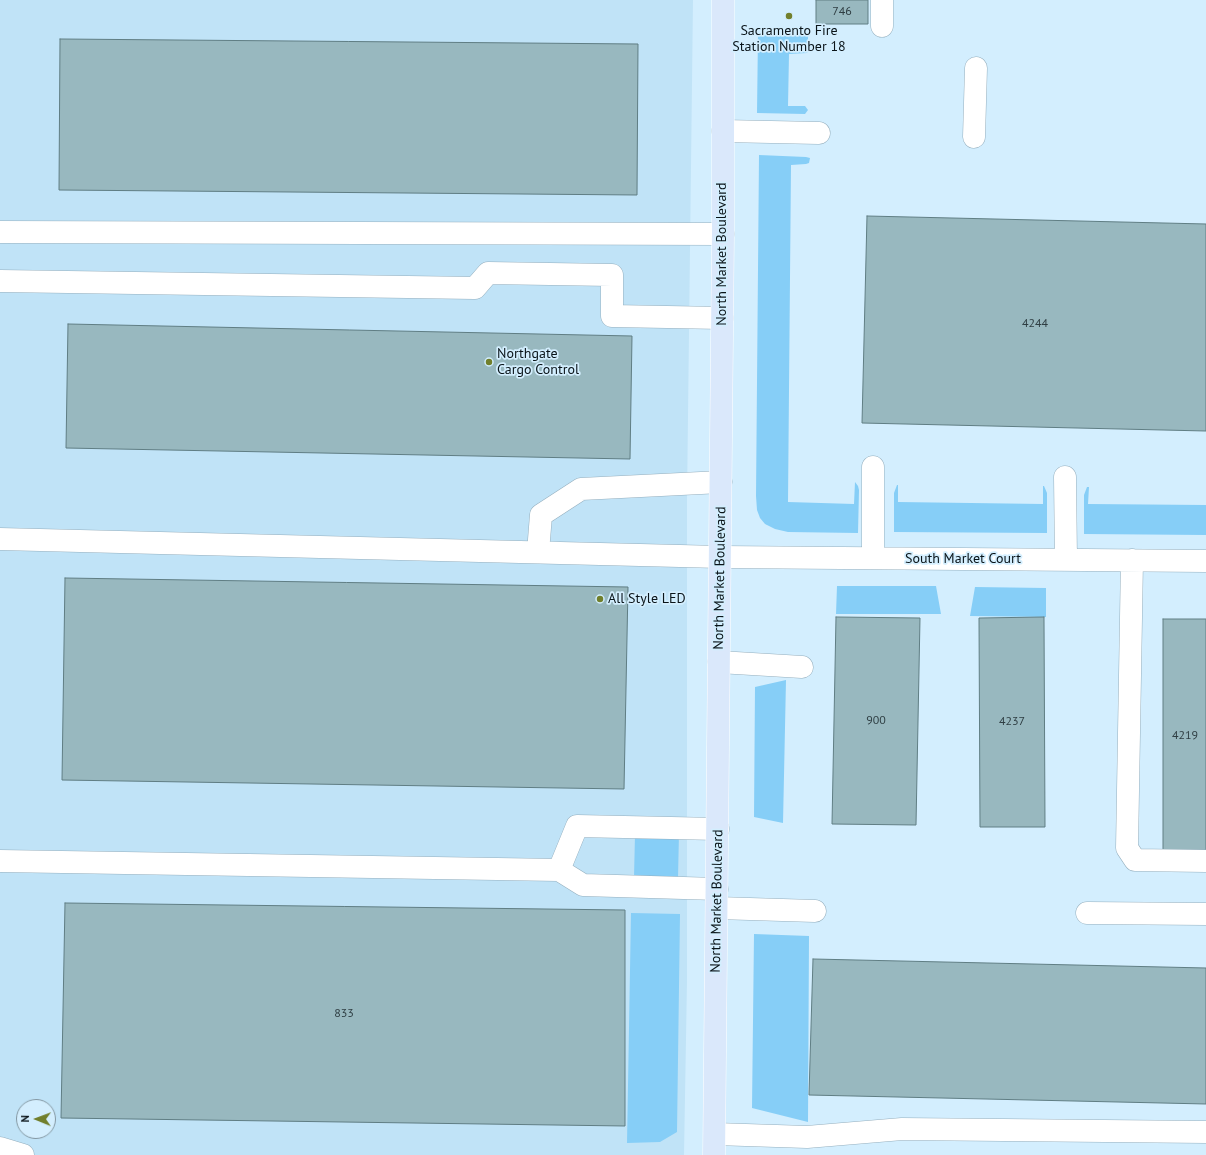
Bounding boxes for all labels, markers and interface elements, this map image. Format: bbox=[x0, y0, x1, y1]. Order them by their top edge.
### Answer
house number: 746 bbox=[832, 5, 852, 19]
marker: Sacramento Fire Station Number 18 bbox=[784, 11, 794, 21]
place label: Sacramento Fire Station Number 18 bbox=[732, 23, 846, 56]
street label: North Market Boulevard bbox=[714, 182, 730, 326]
house number: 4244 bbox=[1022, 317, 1048, 331]
place label: Northgate Cargo Control bbox=[497, 346, 579, 378]
marker: Northgate Cargo Control bbox=[484, 357, 494, 367]
street label: North Market Boulevard bbox=[710, 506, 730, 650]
street label: South Market Court bbox=[905, 551, 1021, 567]
place label: All Style LED bbox=[608, 591, 686, 607]
marker: All Style LED bbox=[595, 594, 605, 604]
house number: 900 bbox=[866, 714, 886, 728]
house number: 4237 bbox=[999, 715, 1025, 729]
house number: 4219 bbox=[1172, 729, 1198, 743]
street label: North Market Boulevard bbox=[707, 829, 727, 973]
house number: 833 bbox=[334, 1007, 354, 1021]
north arrow bbox=[16, 1099, 56, 1139]
text: N bbox=[18, 1115, 32, 1123]

